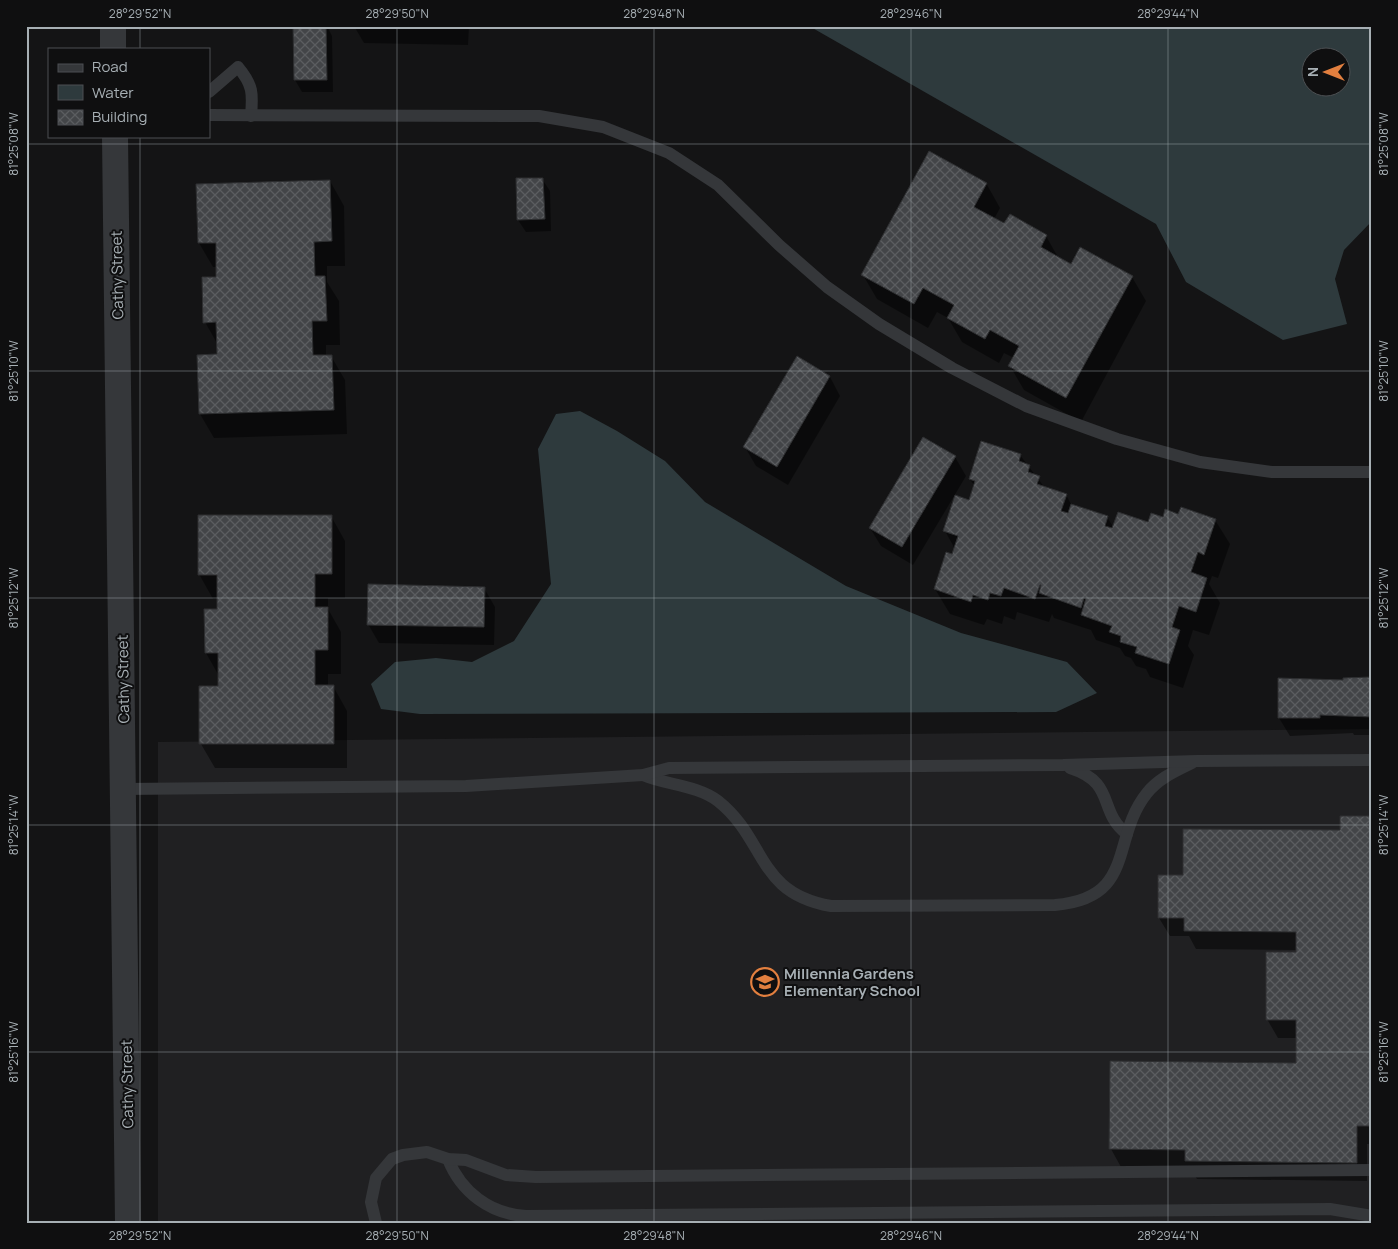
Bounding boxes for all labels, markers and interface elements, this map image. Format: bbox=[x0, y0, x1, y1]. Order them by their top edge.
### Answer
text: 28°29'52"N bbox=[109, 5, 171, 22]
text: 28°29'50"N bbox=[365, 5, 429, 22]
text: 28°29'48"N bbox=[623, 5, 685, 22]
text: 28°29'46"N bbox=[880, 5, 942, 22]
text: 28°29'44"N bbox=[1137, 5, 1199, 22]
legend bbox=[48, 48, 210, 138]
north arrow bbox=[1300, 48, 1350, 98]
text: Road bbox=[92, 56, 128, 77]
text: N bbox=[1303, 67, 1322, 77]
text: Water bbox=[92, 82, 134, 103]
text: Building bbox=[92, 106, 147, 127]
text: 81°25'08"W bbox=[5, 111, 22, 176]
text: 81°25'08"W bbox=[1375, 111, 1392, 176]
street label: Cathy Street bbox=[106, 230, 128, 320]
text: 81°25'10"W bbox=[5, 340, 22, 402]
text: 81°25'10"W bbox=[1375, 340, 1392, 402]
text: 81°25'12"W bbox=[5, 567, 22, 628]
text: 81°25'12"W bbox=[1375, 567, 1392, 628]
street label: Cathy Street bbox=[112, 634, 134, 724]
text: 81°25'14"W bbox=[5, 794, 22, 855]
text: 81°25'14"W bbox=[1375, 794, 1392, 855]
place label: Millennia Gardens Elementary School bbox=[784, 963, 920, 1001]
school or university icon: Millennia Gardens Elementary School bbox=[750, 967, 780, 997]
text: 81°25'16"W bbox=[5, 1021, 22, 1083]
text: 81°25'16"W bbox=[1375, 1021, 1392, 1083]
street label: Cathy Street bbox=[116, 1039, 138, 1129]
text: 28°29'52"N bbox=[109, 1227, 171, 1244]
text: 28°29'50"N bbox=[365, 1227, 429, 1244]
text: 28°29'48"N bbox=[623, 1227, 685, 1244]
text: 28°29'46"N bbox=[880, 1227, 942, 1244]
text: 28°29'44"N bbox=[1137, 1227, 1199, 1244]

